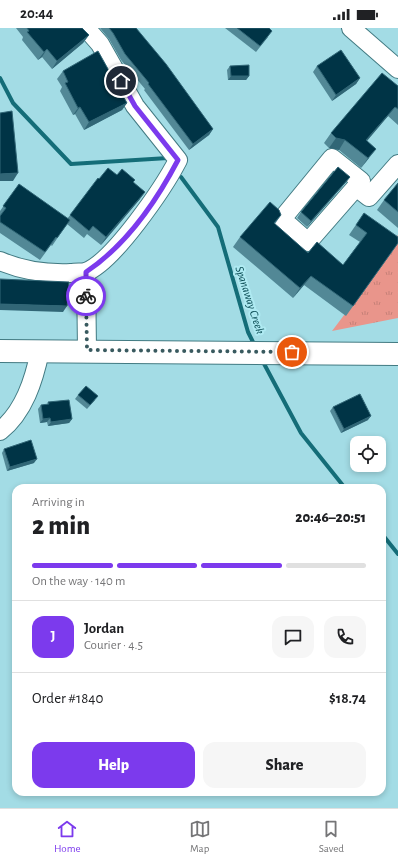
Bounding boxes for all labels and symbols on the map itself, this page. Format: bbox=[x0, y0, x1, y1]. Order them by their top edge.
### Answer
pin bbox=[104, 64, 138, 98]
water label: Spanaway Creek bbox=[232, 265, 267, 336]
courier bbox=[66, 276, 106, 316]
pin bbox=[275, 335, 309, 369]

